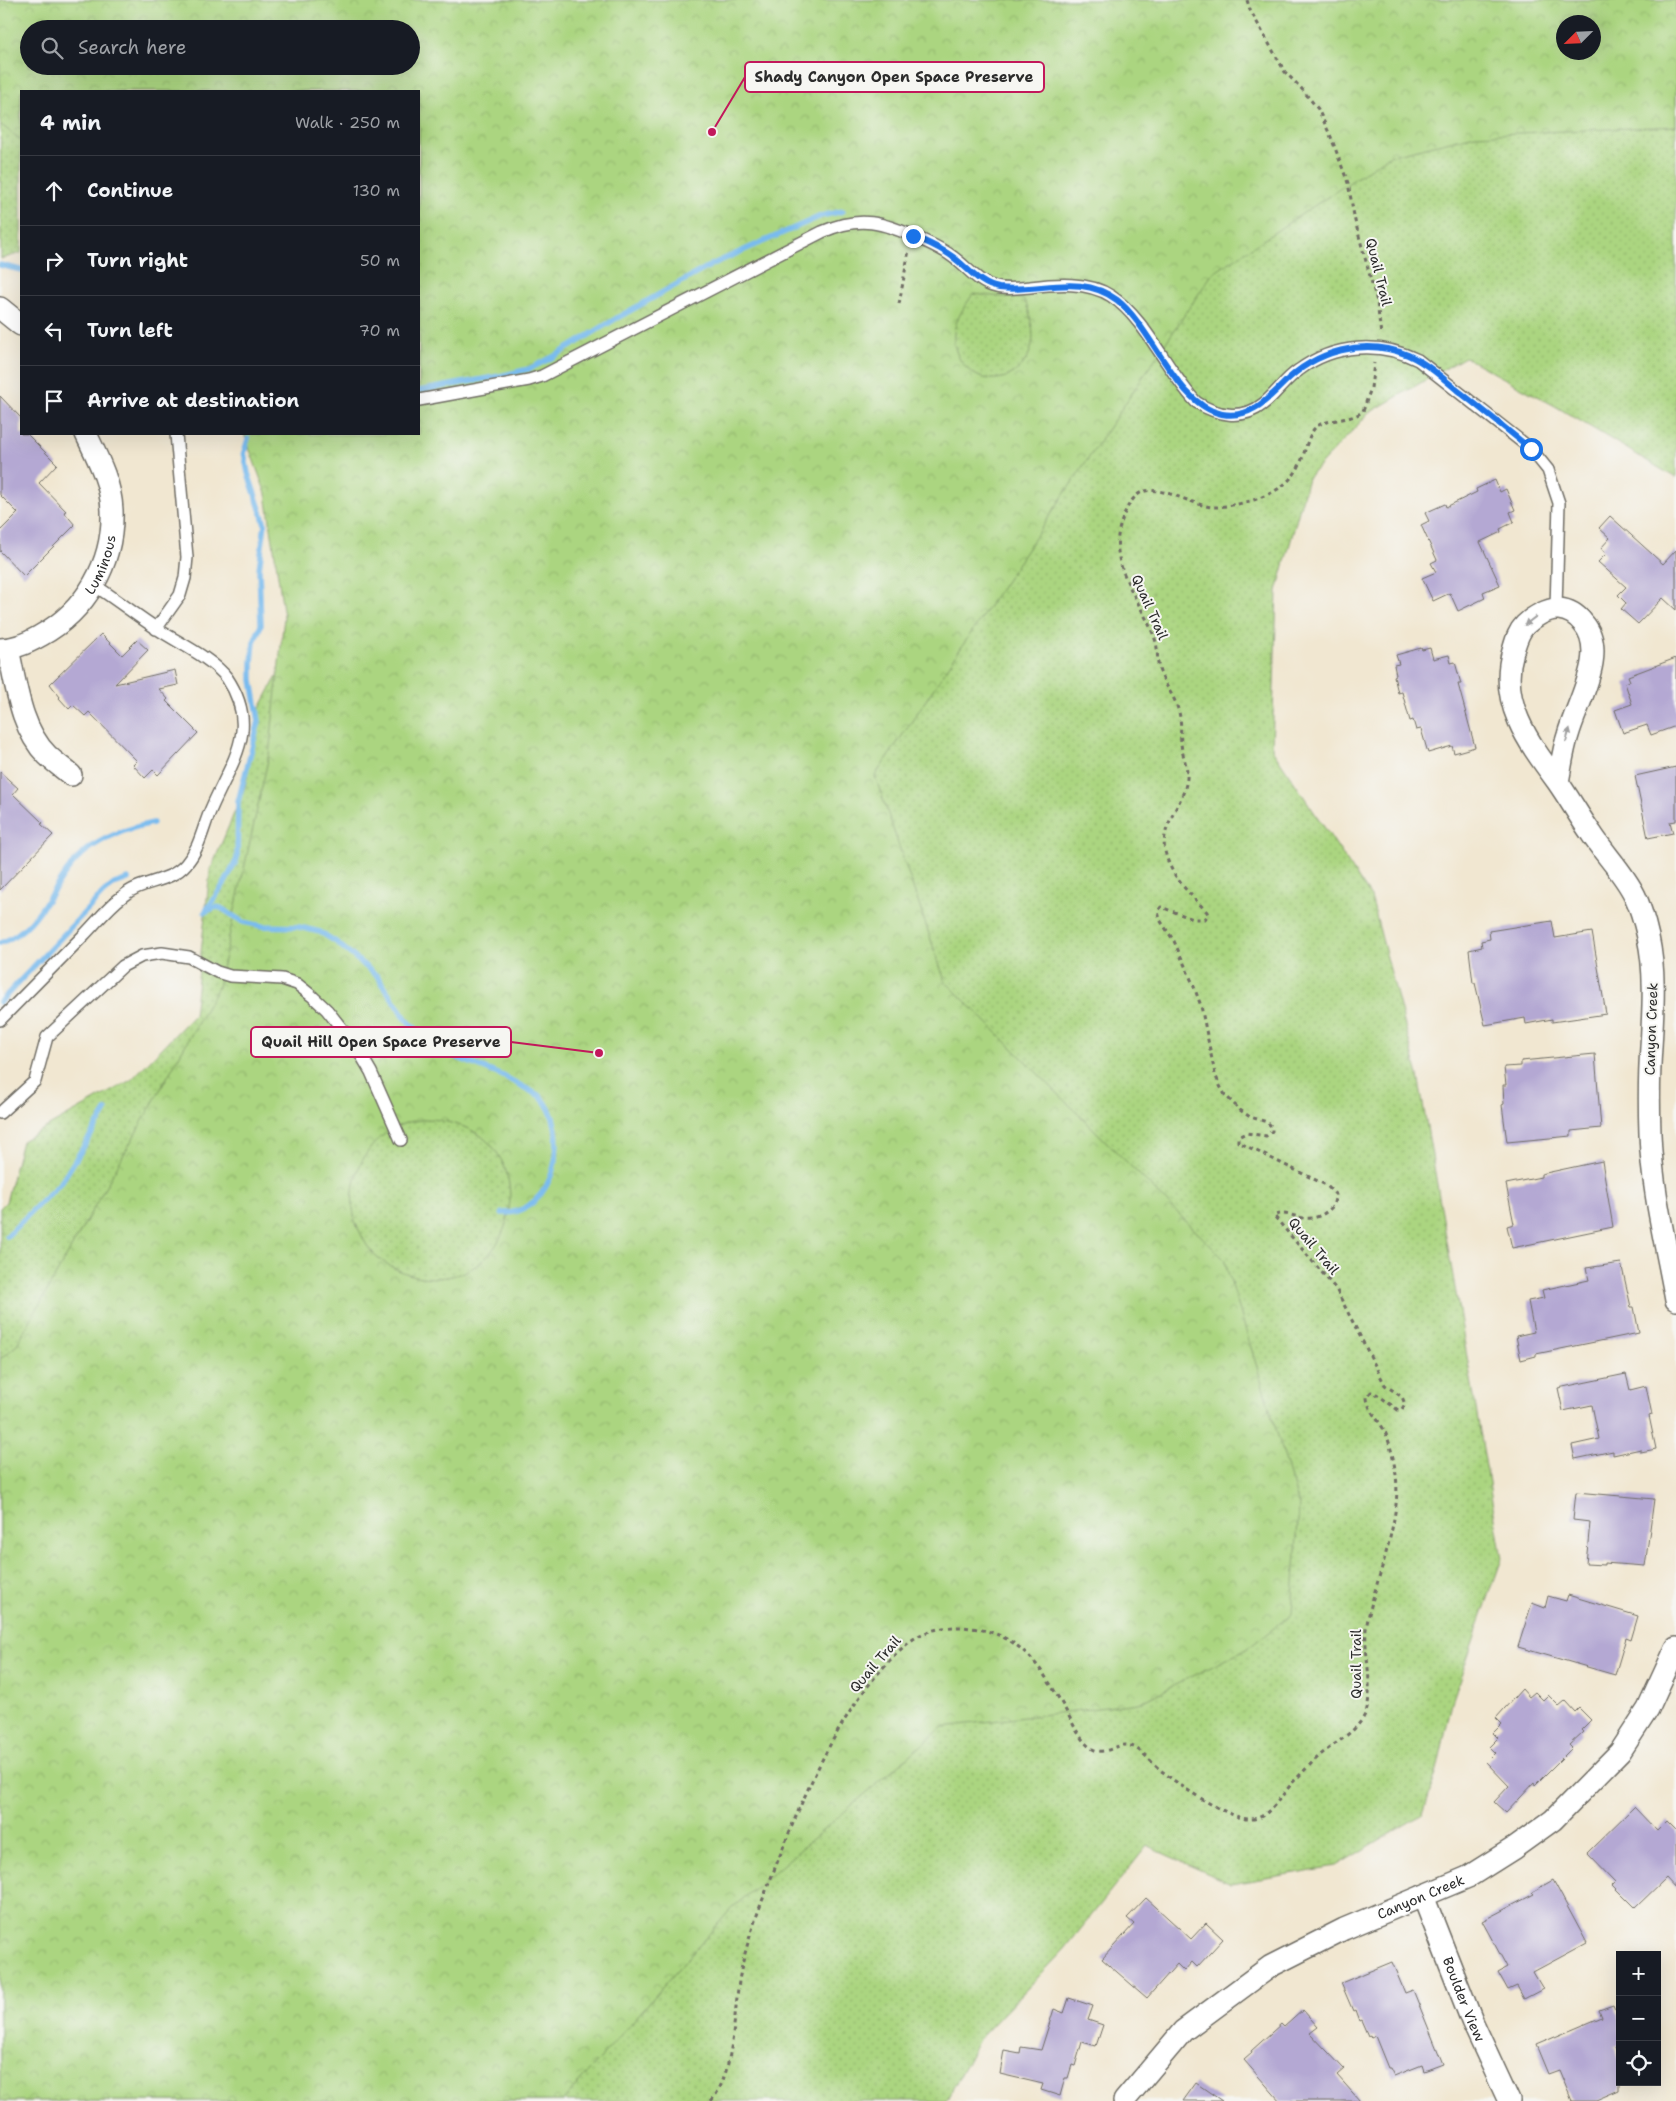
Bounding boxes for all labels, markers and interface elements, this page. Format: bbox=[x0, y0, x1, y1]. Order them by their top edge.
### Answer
north arrow bbox=[1556, 15, 1601, 60]
search box bbox=[20, 20, 420, 75]
icon: search bbox=[38, 34, 66, 62]
text: Search here bbox=[78, 35, 187, 60]
callout: Shady Canyon Open Space Preserve bbox=[745, 62, 1044, 92]
text: Shady Canyon Open Space Preserve bbox=[755, 67, 1033, 87]
text: 4 min bbox=[40, 109, 101, 137]
text: Walk · 250 m bbox=[295, 112, 400, 133]
icon: ahead bbox=[40, 177, 68, 205]
text: Continue bbox=[87, 178, 173, 203]
text: 130 m bbox=[353, 180, 400, 201]
route end bbox=[902, 225, 925, 248]
street label: Quail Trail bbox=[1362, 236, 1396, 309]
icon: right bbox=[40, 247, 68, 275]
text: Turn right bbox=[87, 248, 188, 273]
text: 50 m bbox=[360, 250, 400, 271]
icon: left bbox=[40, 317, 68, 345]
text: Turn left bbox=[87, 318, 173, 343]
text: 70 m bbox=[359, 320, 400, 341]
icon: arrive bbox=[40, 387, 68, 415]
text: Arrive at destination bbox=[87, 388, 299, 413]
route start bbox=[1520, 438, 1543, 461]
street label: Luminous bbox=[81, 533, 120, 598]
street label: Quail Trail bbox=[1128, 572, 1173, 643]
one-way arrow bbox=[1524, 616, 1537, 626]
one-way arrow bbox=[1565, 727, 1573, 742]
street label: Canyon Creek bbox=[1640, 982, 1662, 1076]
callout: Quail Hill Open Space Preserve bbox=[251, 1027, 511, 1057]
text: Quail Hill Open Space Preserve bbox=[261, 1032, 501, 1052]
street label: Quail Trail bbox=[1285, 1214, 1344, 1279]
street label: Quail Trail bbox=[1347, 1628, 1365, 1699]
street label: Quail Trail bbox=[845, 1631, 905, 1696]
street label: Canyon Creek bbox=[1374, 1871, 1467, 1923]
map controls bbox=[1616, 1951, 1661, 2086]
button: + bbox=[1616, 1951, 1661, 1996]
street label: Boulder View bbox=[1439, 1954, 1489, 2044]
button: − bbox=[1616, 1996, 1661, 2041]
button: locate bbox=[1616, 2041, 1661, 2086]

